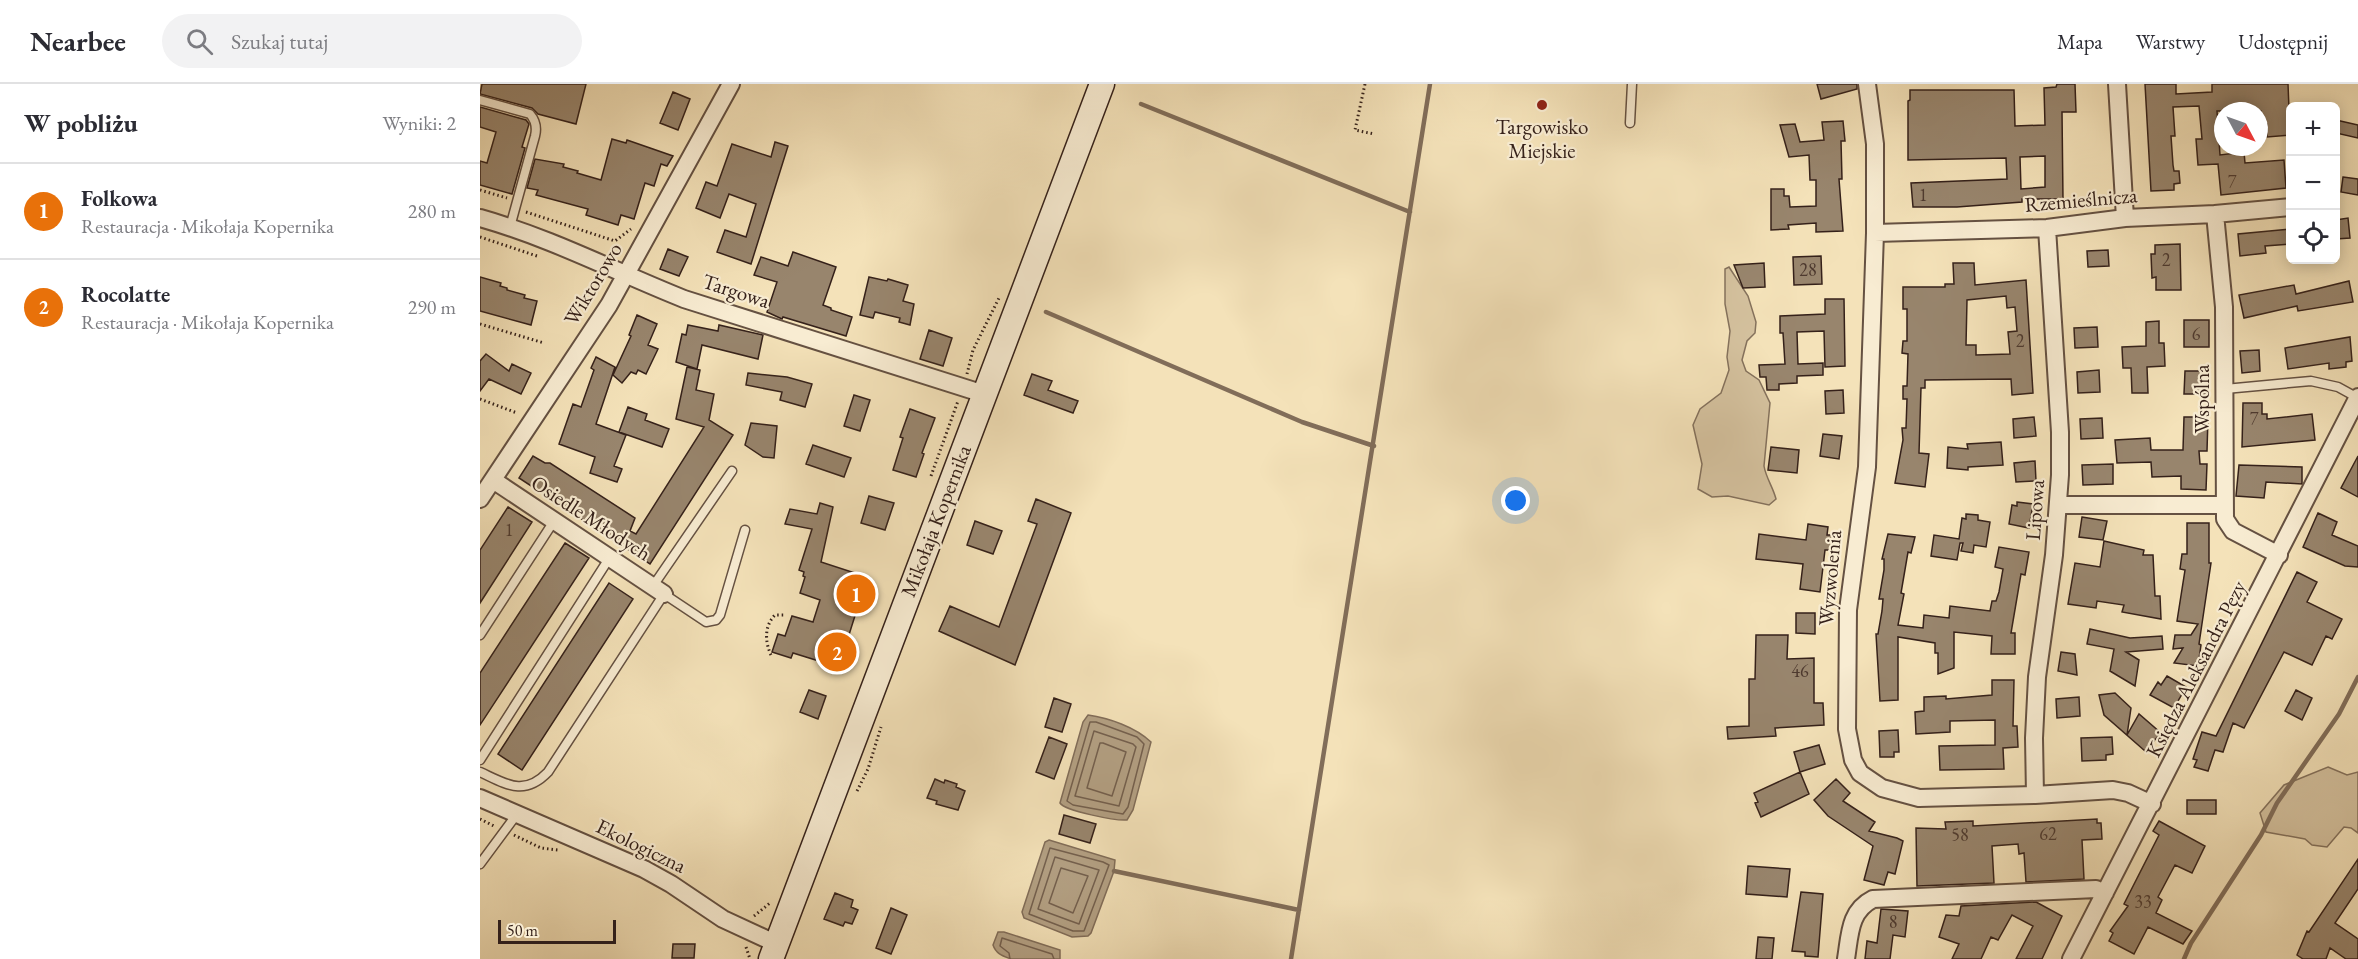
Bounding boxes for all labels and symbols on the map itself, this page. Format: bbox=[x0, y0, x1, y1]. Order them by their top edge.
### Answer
marker: Targowisko Miejskie bbox=[1535, 98, 1549, 112]
north arrow bbox=[2214, 102, 2268, 156]
place label: Targowisko Miejskie bbox=[1495, 113, 1589, 164]
house number: 7 bbox=[2228, 170, 2237, 193]
street label: Rzemieślnicza bbox=[2023, 181, 2139, 218]
house number: 1 bbox=[1919, 183, 1927, 206]
street label: Wiktorowo bbox=[557, 237, 628, 330]
house number: 2 bbox=[2162, 248, 2171, 271]
house number: 28 bbox=[1799, 258, 1817, 281]
street label: Targowa bbox=[699, 267, 774, 314]
house number: 6 bbox=[2192, 322, 2201, 345]
house number: 2 bbox=[2016, 329, 2025, 352]
street label: Wspólna bbox=[2188, 364, 2215, 434]
house number: 7 bbox=[2250, 407, 2259, 430]
street label: Mikołaja Kopernika bbox=[894, 440, 977, 601]
street label: Osiedle Młodych bbox=[526, 469, 657, 567]
street label: Lipowa bbox=[2019, 478, 2050, 541]
your location bbox=[1501, 486, 1530, 515]
house number: 1 bbox=[505, 518, 513, 541]
street label: Wyzwolenia bbox=[1812, 528, 1847, 627]
pin: 1 bbox=[836, 572, 875, 616]
street label: Księdza Aleksandra Pęzy bbox=[2139, 575, 2252, 762]
pin: 2 bbox=[818, 630, 856, 674]
house number: 46 bbox=[1791, 659, 1809, 682]
street label: Ekologiczna bbox=[592, 812, 691, 879]
house number: 62 bbox=[2039, 822, 2057, 845]
house number: 58 bbox=[1951, 823, 1969, 846]
house number: 33 bbox=[2134, 890, 2152, 913]
house number: 8 bbox=[1889, 910, 1897, 933]
scale bar bbox=[498, 917, 616, 944]

